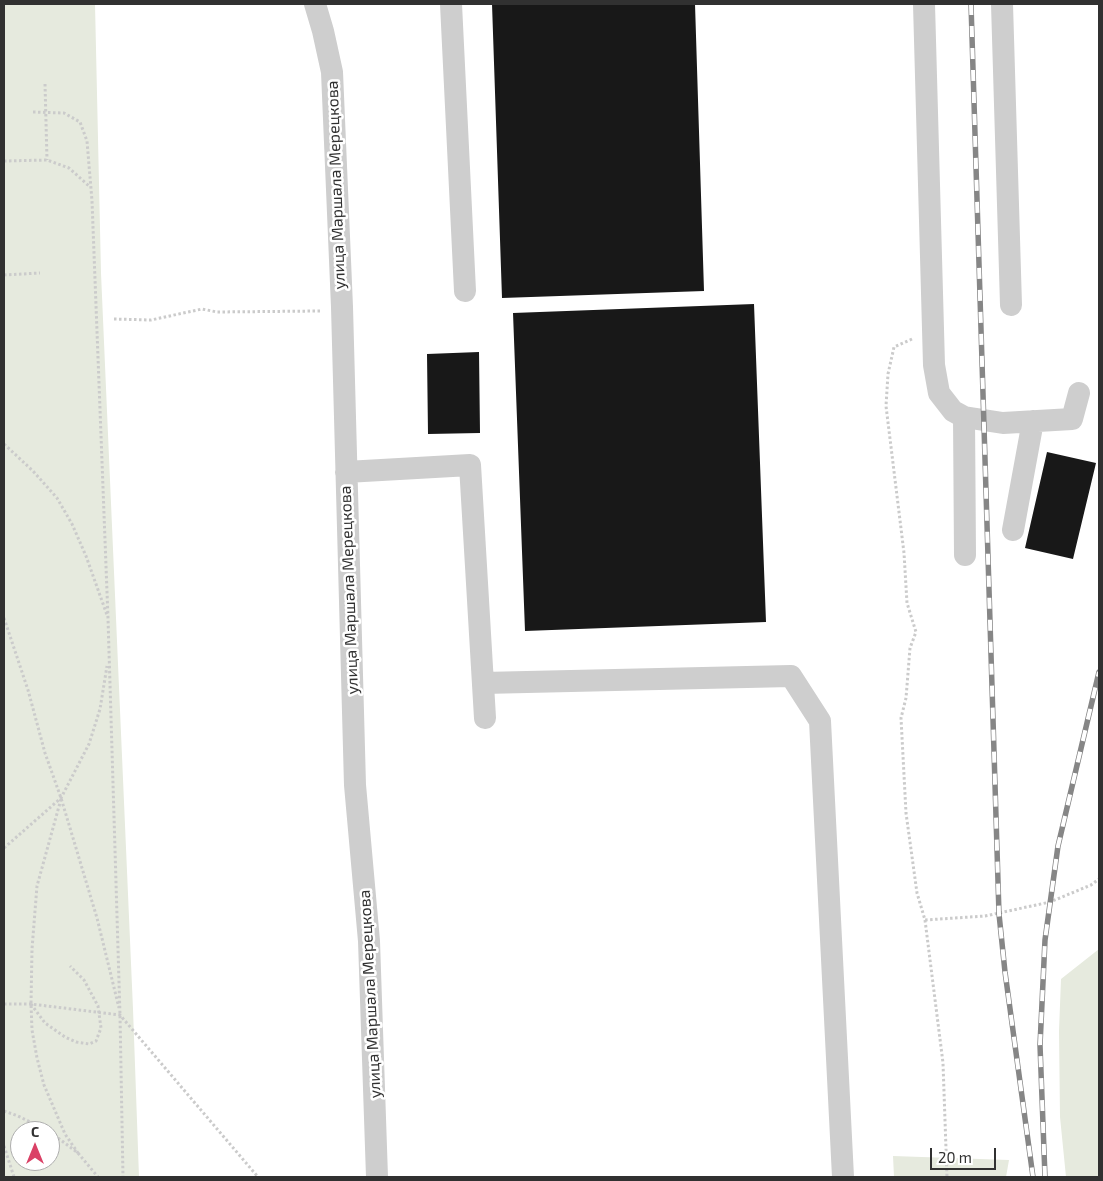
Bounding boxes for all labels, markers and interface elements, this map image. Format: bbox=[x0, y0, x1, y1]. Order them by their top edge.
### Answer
street label: улица Маршала Мерецкова bbox=[323, 80, 349, 290]
street label: улица Маршала Мерецкова bbox=[336, 485, 362, 695]
street label: улица Маршала Мерецкова bbox=[355, 889, 385, 1099]
north arrow bbox=[10, 1121, 60, 1171]
text: С bbox=[31, 1123, 39, 1140]
scale bar bbox=[933, 1138, 999, 1170]
text: 20 m bbox=[938, 1148, 972, 1166]

